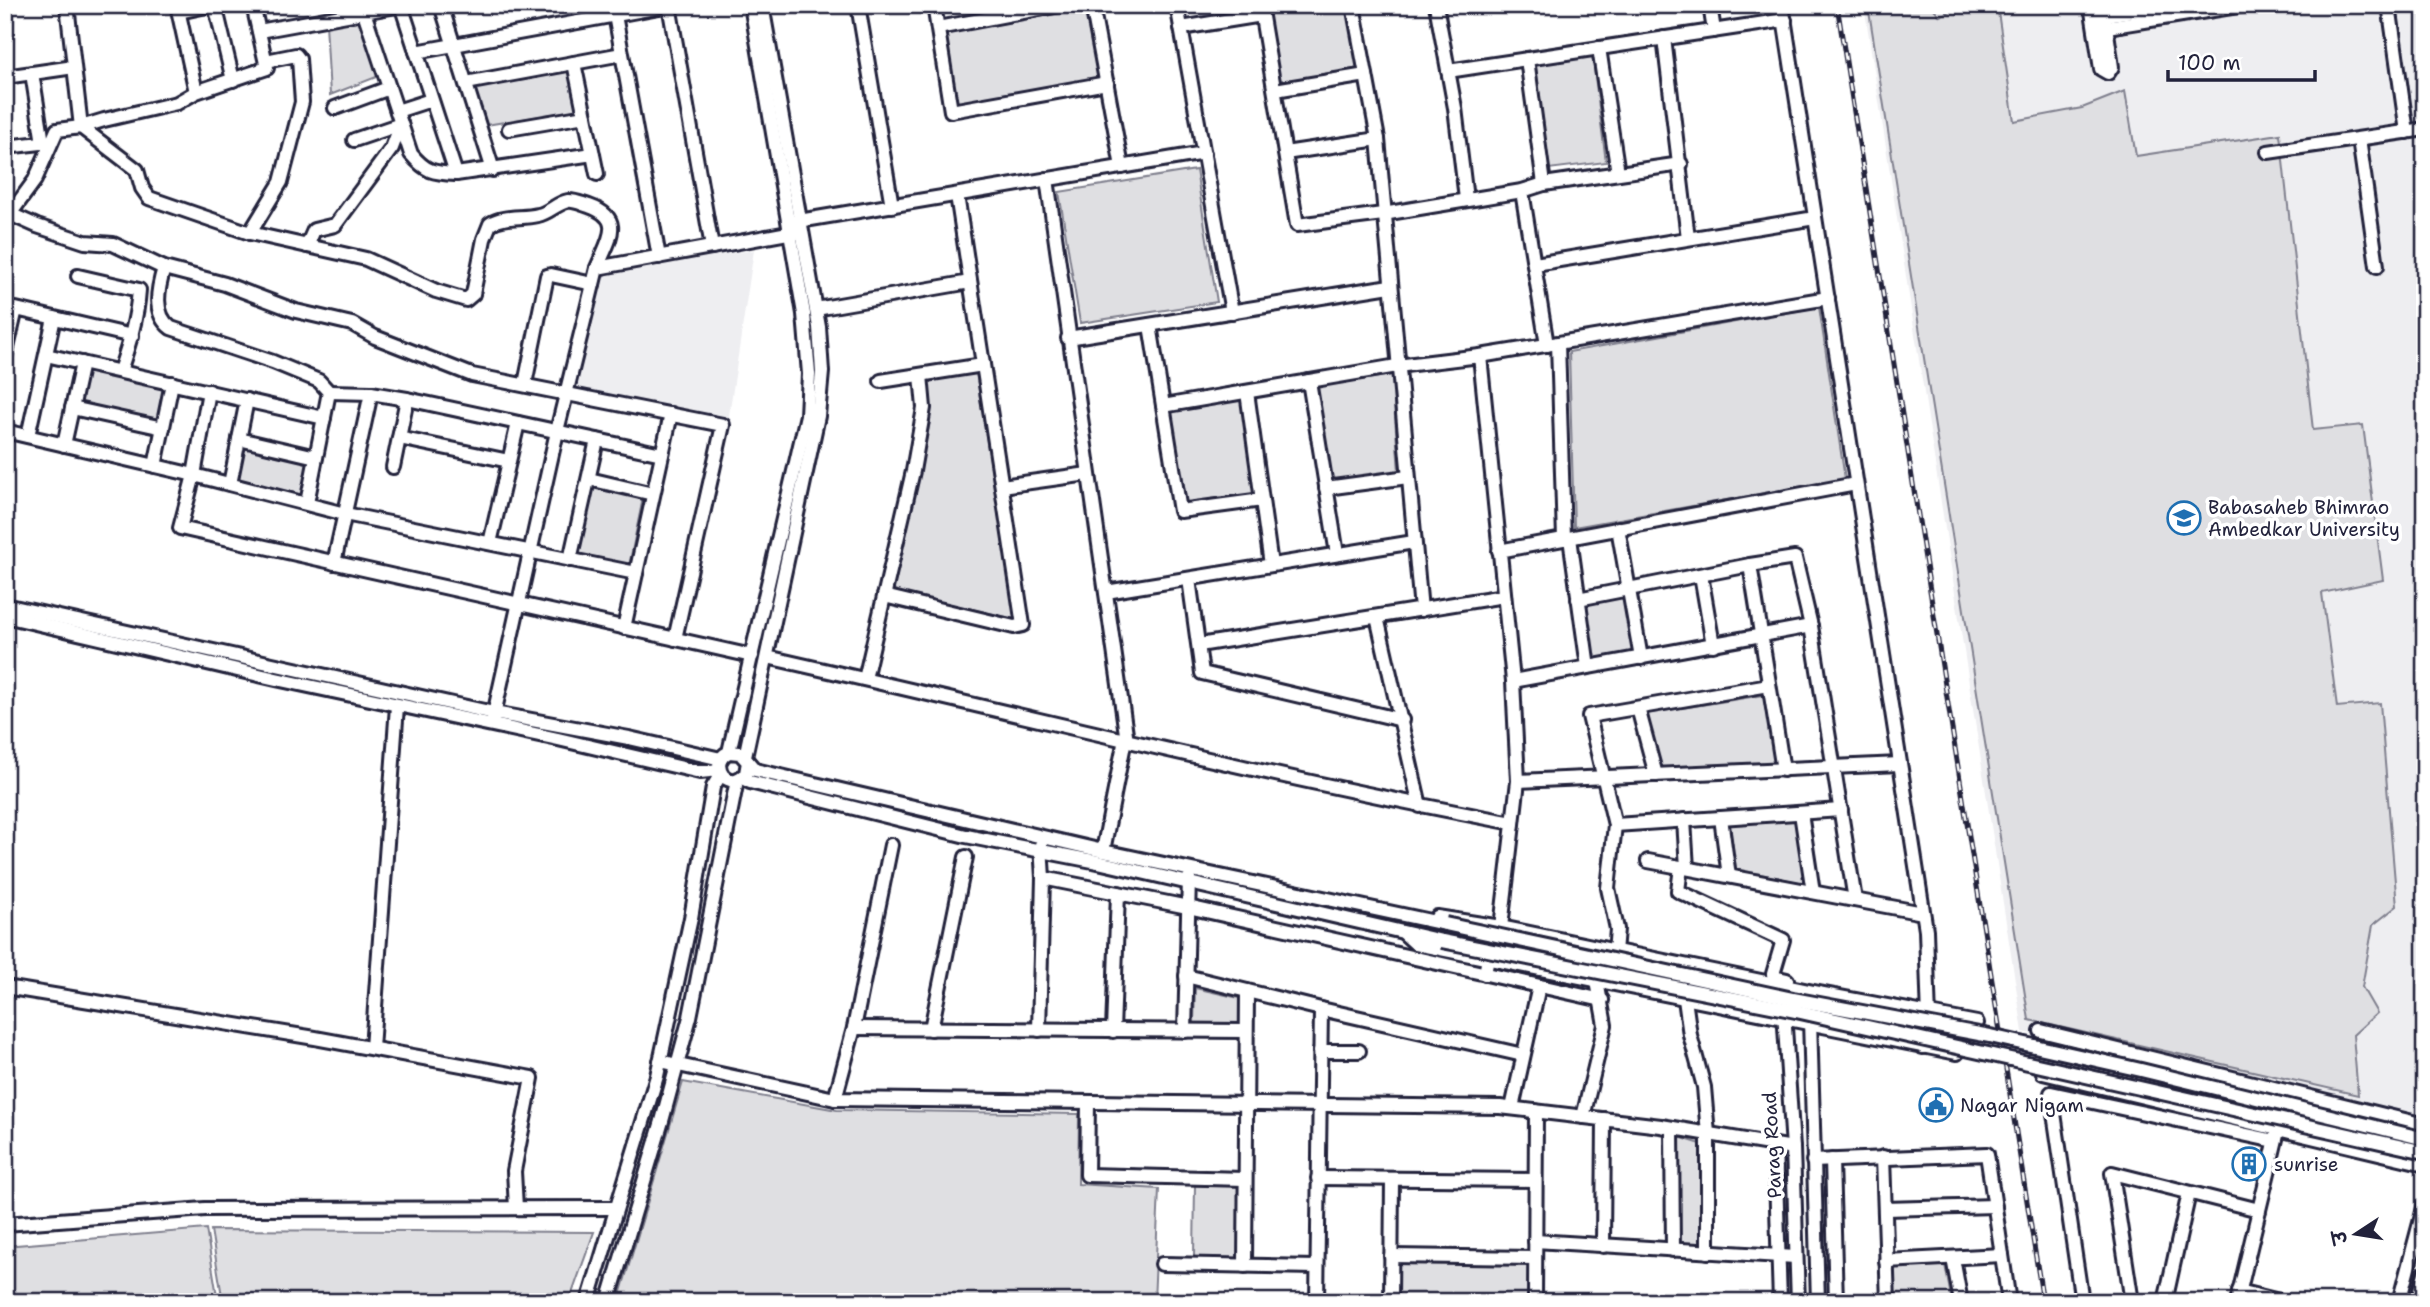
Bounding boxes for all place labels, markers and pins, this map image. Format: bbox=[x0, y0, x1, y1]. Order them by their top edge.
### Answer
place label: Babasaheb Bhimrao Ambedkar University bbox=[2208, 495, 2400, 542]
school or university icon: Babasaheb Bhimrao Ambedkar University bbox=[2165, 499, 2203, 537]
public building icon: Nagar Nigam bbox=[1917, 1086, 1955, 1124]
place label: Nagar Nigam bbox=[1960, 1093, 2084, 1118]
building icon: sunrise bbox=[2230, 1145, 2268, 1183]
place label: sunrise bbox=[2274, 1152, 2339, 1177]

